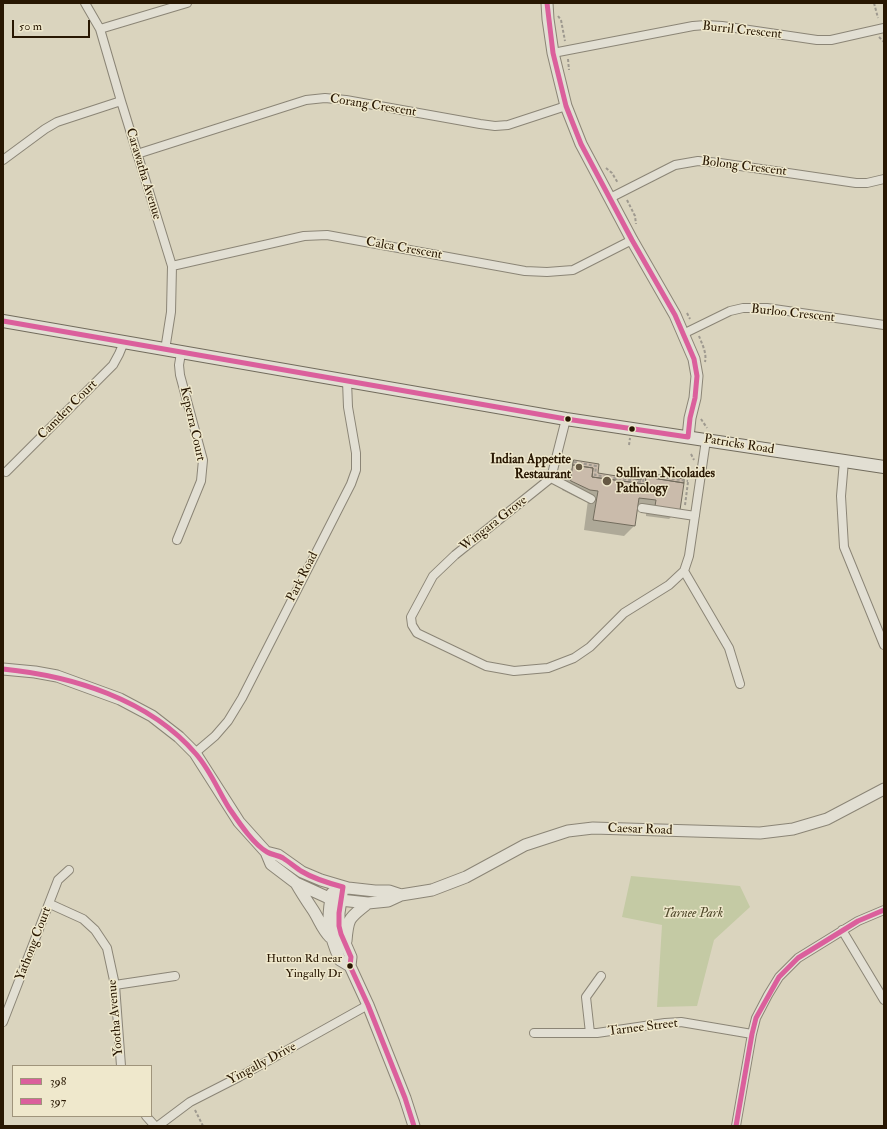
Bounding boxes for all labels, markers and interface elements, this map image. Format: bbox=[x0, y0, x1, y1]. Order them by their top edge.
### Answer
scale bar bbox=[14, 12, 92, 38]
text: 50 m bbox=[19, 19, 42, 34]
street label: Burril Crescent bbox=[701, 19, 783, 43]
street label: Corang Crescent bbox=[329, 91, 417, 121]
street label: Carawatha Avenue bbox=[122, 126, 164, 222]
street label: Bolong Crescent bbox=[701, 154, 787, 180]
street label: Calca Crescent bbox=[365, 235, 443, 263]
street label: Burloo Crescent bbox=[750, 302, 836, 326]
street label: Camden Court bbox=[35, 377, 101, 443]
street label: Keperra Court bbox=[176, 385, 208, 463]
unlabelled marker bbox=[563, 414, 573, 424]
unlabelled marker bbox=[627, 424, 637, 434]
street label: Patricks Road bbox=[703, 432, 775, 458]
place label: Indian Appetite Restaurant bbox=[490, 452, 571, 483]
marker: Indian Appetite Restaurant bbox=[574, 462, 584, 472]
place label: Sullivan Nicolaides Pathology bbox=[616, 466, 715, 497]
marker: Sullivan Nicolaides Pathology bbox=[601, 475, 613, 487]
street label: Wingara Grove bbox=[457, 493, 531, 555]
street label: Park Road bbox=[284, 550, 322, 604]
street label: Caesar Road bbox=[607, 821, 673, 839]
street label: Yathong Court bbox=[13, 905, 55, 983]
park label: Tarnee Park bbox=[663, 906, 723, 922]
place label: Hutton Rd near Yingally Dr bbox=[266, 952, 342, 980]
marker: Hutton Rd near Yingally Dr bbox=[345, 961, 355, 971]
street label: Yootha Avenue bbox=[105, 979, 127, 1057]
street label: Tarnee Street bbox=[607, 1016, 679, 1040]
street label: Yingally Drive bbox=[225, 1039, 299, 1089]
legend bbox=[12, 1065, 152, 1117]
text: 398 bbox=[50, 1074, 66, 1089]
text: 397 bbox=[50, 1094, 66, 1109]

